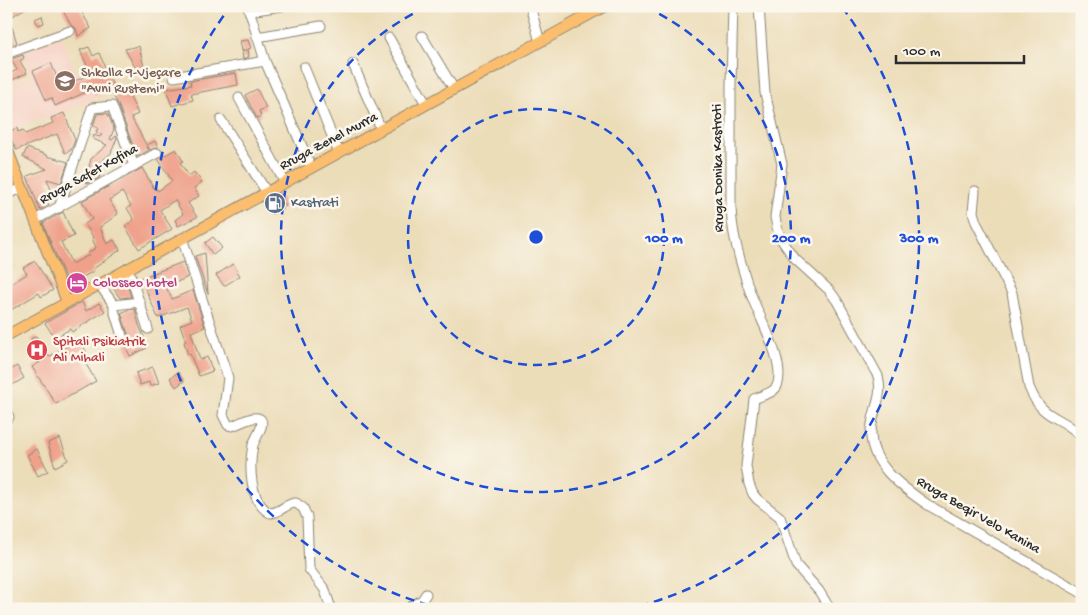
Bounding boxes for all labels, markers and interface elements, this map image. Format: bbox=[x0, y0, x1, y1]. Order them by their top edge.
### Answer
scale bar bbox=[896, 32, 1023, 64]
text: 100 m bbox=[902, 43, 941, 61]
place label: Shkolla 9-Vjeçare "Avni Rustemi" bbox=[81, 65, 182, 98]
school or university icon: Shkolla 9-Vjeçare "Avni Rustemi" bbox=[53, 69, 77, 93]
street label: Rruga Donika Kastroti bbox=[709, 104, 729, 232]
street label: Rruga Zenel Murra bbox=[277, 108, 382, 175]
street label: Rruga Safet Kofina bbox=[37, 140, 142, 209]
fuel station icon: Kastrati bbox=[263, 191, 287, 215]
place label: Kastrati bbox=[291, 195, 339, 212]
centre of rings bbox=[527, 228, 545, 246]
text: 100 m bbox=[644, 230, 683, 248]
text: 200 m bbox=[772, 230, 811, 248]
text: 300 m bbox=[898, 230, 939, 248]
hotel icon: Colosseo hotel bbox=[65, 271, 89, 295]
place label: Colosseo hotel bbox=[93, 275, 177, 292]
place label: Spitali Psikiatrik Ali Mihali bbox=[53, 334, 147, 367]
hospital icon: Spitali Psikiatrik Ali Mihali bbox=[25, 338, 49, 362]
street label: Rruga Beqir Velo Kanina bbox=[913, 474, 1044, 559]

